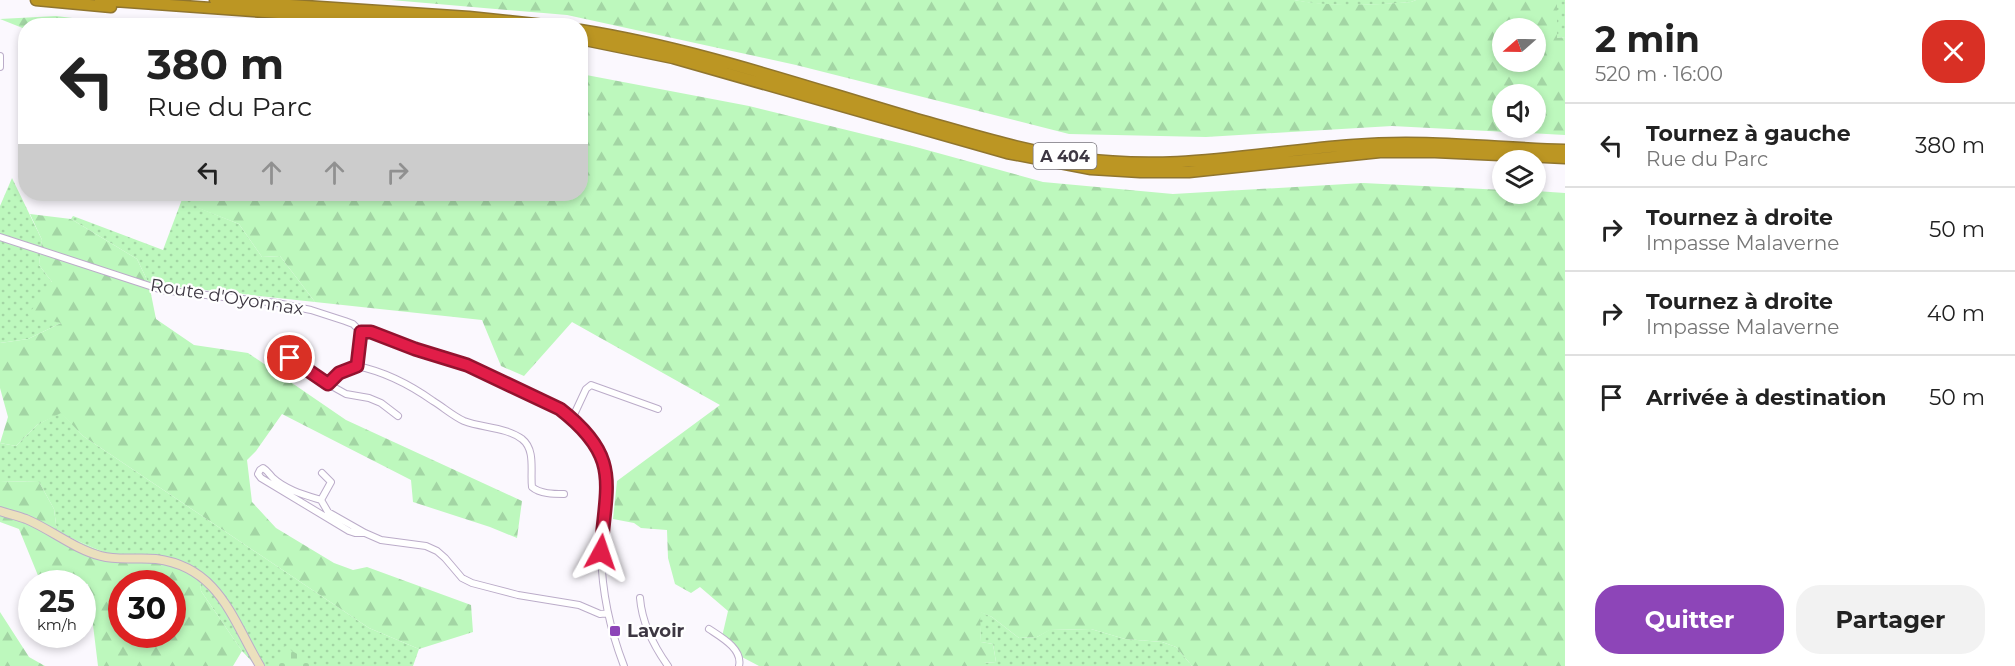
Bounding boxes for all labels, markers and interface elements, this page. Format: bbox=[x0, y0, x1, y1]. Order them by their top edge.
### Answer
text: 2 min bbox=[1595, 17, 1700, 61]
north arrow bbox=[1492, 18, 1546, 72]
map controls bbox=[1492, 18, 1546, 204]
button: close bbox=[1922, 20, 1985, 83]
text: 380 m bbox=[147, 38, 284, 90]
icon: left bbox=[48, 42, 126, 120]
text: 520 m · 16:00 bbox=[1595, 62, 1723, 86]
button: sound bbox=[1492, 84, 1546, 138]
text: Rue du Parc bbox=[147, 90, 312, 123]
text: Tournez à gauche bbox=[1646, 120, 1851, 147]
icon: left bbox=[1595, 129, 1628, 162]
text: 380 m bbox=[1915, 132, 1985, 159]
road number: A 404 bbox=[1034, 143, 1096, 169]
text: Rue du Parc bbox=[1646, 147, 1768, 171]
button: layers bbox=[1492, 150, 1546, 204]
icon: left bbox=[192, 156, 225, 189]
icon: ahead bbox=[255, 156, 288, 189]
icon: ahead bbox=[318, 156, 351, 189]
icon: right bbox=[381, 156, 414, 189]
text: Tournez à droite bbox=[1646, 204, 1833, 231]
icon: right bbox=[1595, 213, 1628, 246]
text: 50 m bbox=[1929, 216, 1985, 243]
text: Impasse Malaverne bbox=[1646, 231, 1839, 255]
street label: Route d'Oyonnax bbox=[149, 274, 306, 320]
text: Tournez à droite bbox=[1646, 288, 1833, 315]
icon: right bbox=[1595, 297, 1628, 330]
text: 40 m bbox=[1927, 300, 1985, 327]
text: Impasse Malaverne bbox=[1646, 315, 1839, 339]
pin bbox=[264, 332, 315, 383]
icon: arrive bbox=[273, 341, 306, 374]
icon: arrive bbox=[1595, 381, 1628, 414]
text: Arrivée à destination bbox=[1646, 384, 1886, 411]
text: 50 m bbox=[1929, 384, 1985, 411]
position arrow bbox=[569, 520, 633, 584]
speed limit sign: 30 bbox=[108, 570, 186, 648]
text: 25 bbox=[39, 583, 75, 620]
button: Quitter bbox=[1595, 585, 1784, 654]
button: Partager bbox=[1796, 585, 1985, 654]
text: km/h bbox=[37, 615, 77, 634]
place label: Lavoir bbox=[627, 620, 685, 642]
marker: Lavoir bbox=[608, 624, 622, 638]

